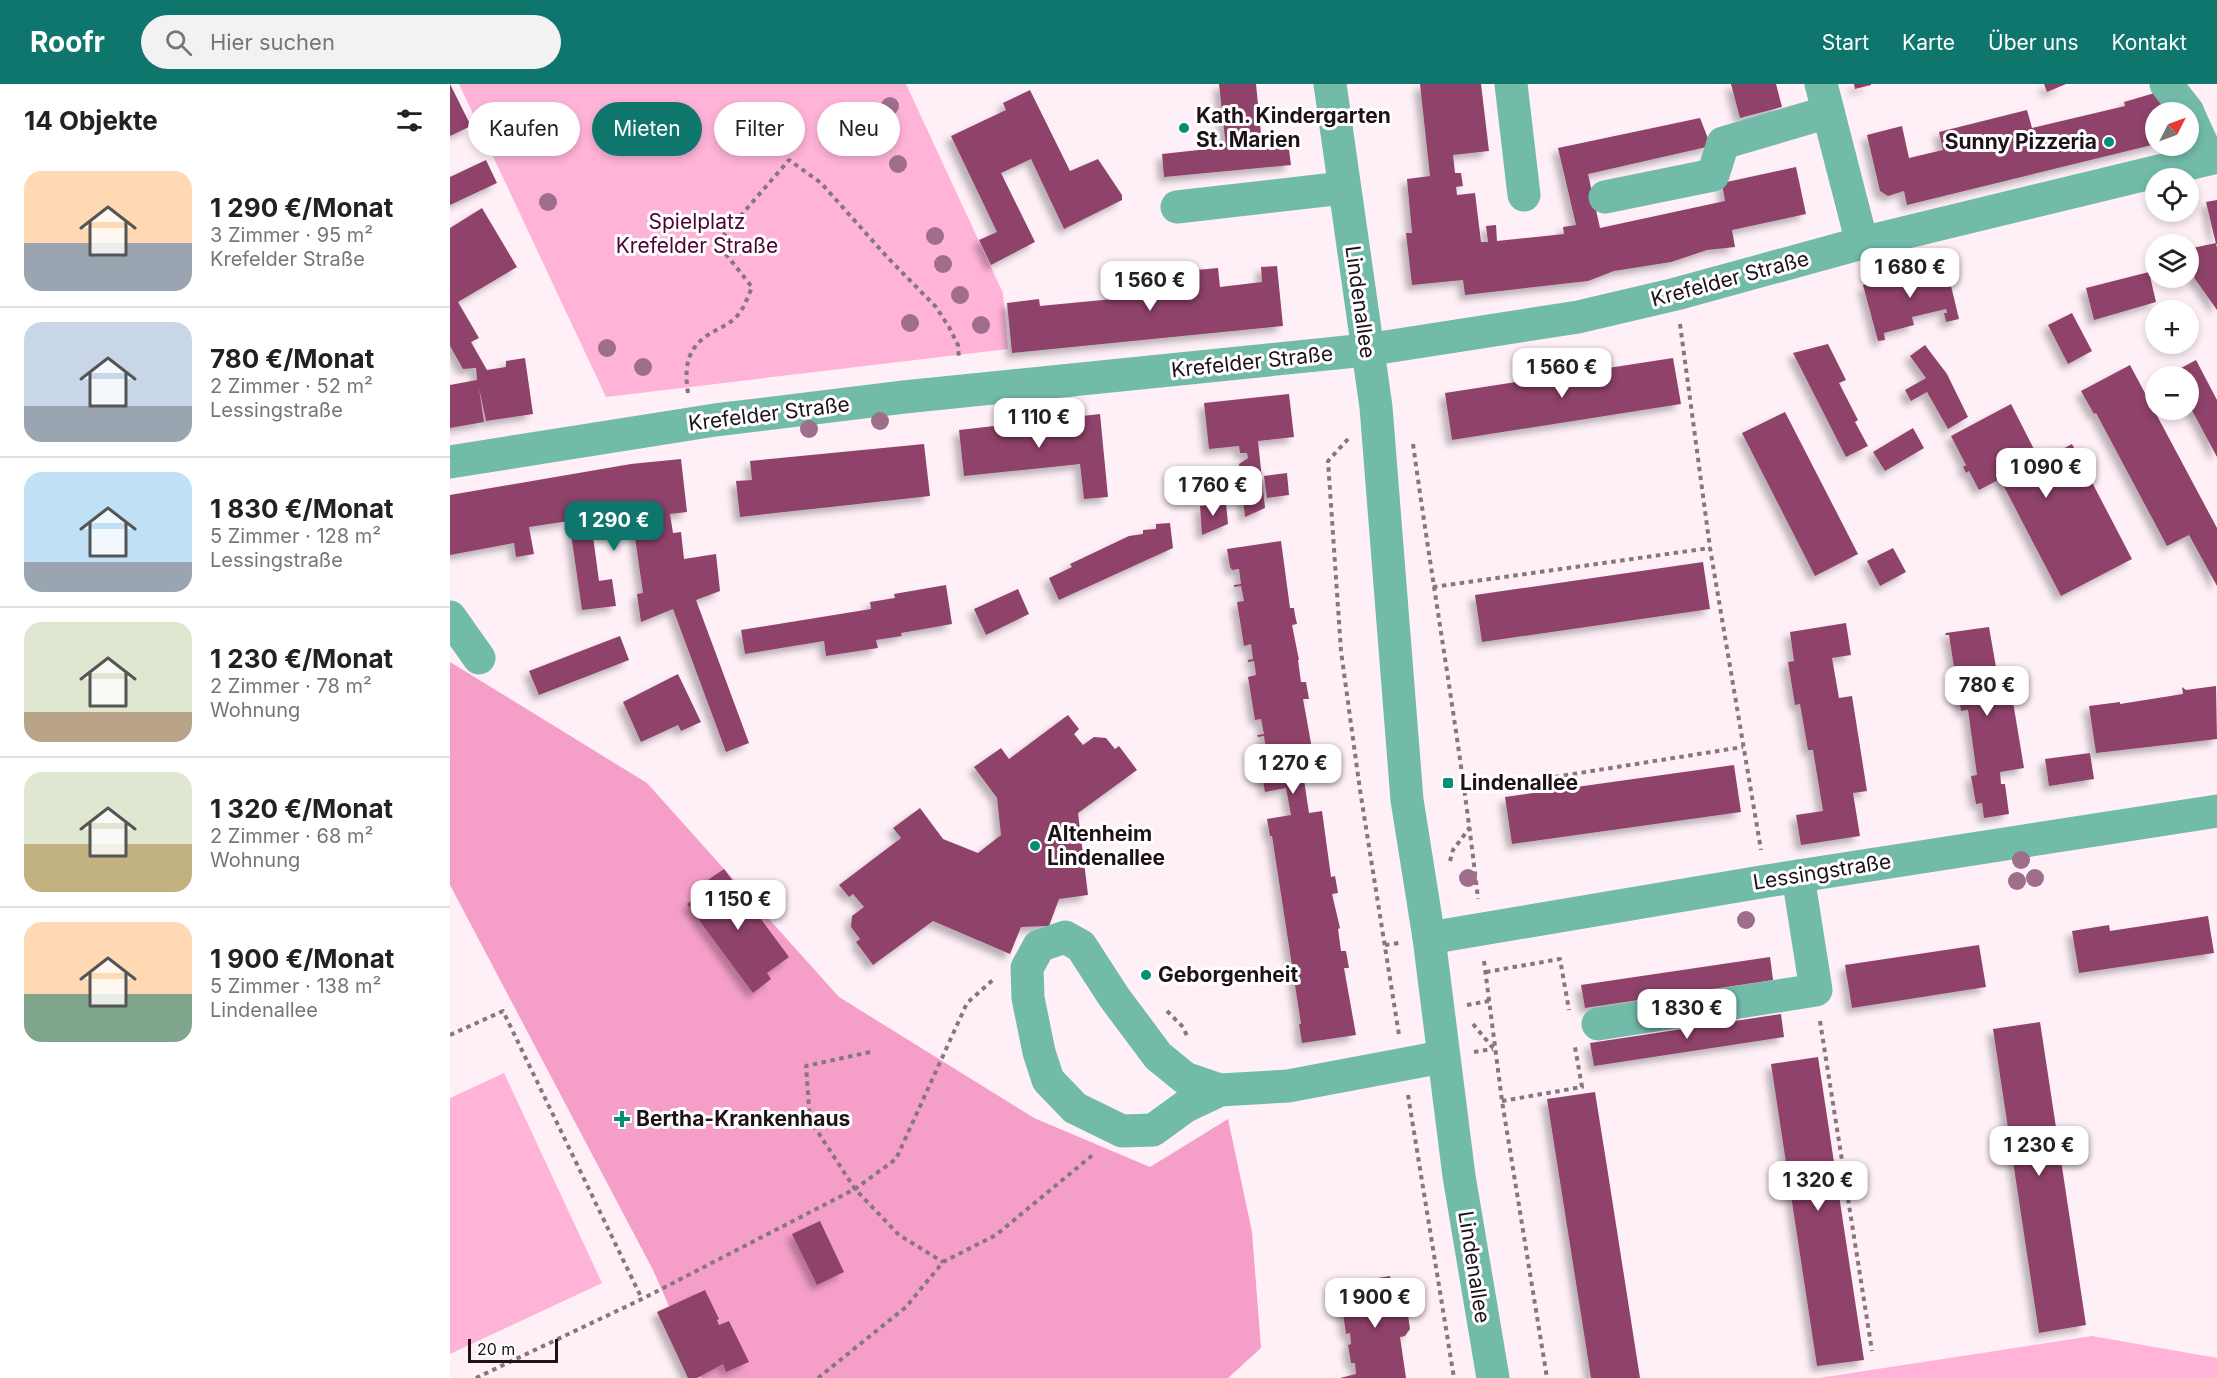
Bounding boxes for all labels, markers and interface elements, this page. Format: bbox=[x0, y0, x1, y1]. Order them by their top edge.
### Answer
search box bbox=[141, 15, 561, 69]
text: Roofr bbox=[30, 25, 105, 59]
icon: search bbox=[162, 26, 195, 59]
text: Hier suchen bbox=[210, 29, 335, 55]
text: Start bbox=[1822, 30, 1869, 55]
text: Karte bbox=[1902, 30, 1955, 55]
text: Über uns bbox=[1988, 30, 2079, 55]
text: Kontakt bbox=[2112, 30, 2187, 55]
chip: Kaufen bbox=[468, 102, 580, 156]
chip: Mieten bbox=[592, 102, 702, 156]
chip: Filter bbox=[714, 102, 805, 156]
chip: Neu bbox=[817, 102, 900, 156]
north arrow bbox=[2145, 102, 2199, 156]
map controls bbox=[2145, 102, 2199, 420]
place label: Kath. Kindergarten St. Marien bbox=[1196, 103, 1391, 152]
icon: filters bbox=[393, 104, 426, 137]
text: 14 Objekte bbox=[24, 105, 158, 136]
marker: Kath. Kindergarten St. Marien bbox=[1177, 121, 1191, 135]
place label: Sunny Pizzeria bbox=[1945, 129, 2097, 154]
marker: Sunny Pizzeria bbox=[2102, 135, 2116, 149]
button: locate bbox=[2145, 168, 2199, 222]
text: 1 290 €/Monat bbox=[210, 192, 393, 223]
icon: home bbox=[72, 195, 144, 267]
park label: Spielplatz Krefelder Straße bbox=[616, 209, 778, 258]
text: 3 Zimmer · 95 m² bbox=[210, 223, 373, 247]
button: layers bbox=[2145, 234, 2199, 288]
street label: Lindenallee bbox=[1340, 244, 1381, 360]
street label: Krefelder Straße bbox=[1648, 245, 1812, 312]
text: Krefelder Straße bbox=[210, 247, 365, 271]
pin: 1 680 € bbox=[1855, 248, 1965, 299]
text: 1 680 € bbox=[1874, 255, 1946, 279]
pin: 1 560 € bbox=[1095, 261, 1205, 312]
text: 1 560 € bbox=[1114, 268, 1186, 292]
button: + bbox=[2145, 300, 2199, 354]
street label: Krefelder Straße bbox=[1170, 341, 1334, 382]
text: 780 €/Monat bbox=[210, 343, 374, 374]
icon: home bbox=[72, 346, 144, 418]
pin: 1 560 € bbox=[1507, 348, 1617, 399]
text: 1 560 € bbox=[1526, 355, 1598, 379]
button: − bbox=[2145, 366, 2199, 420]
text: 2 Zimmer · 52 m² bbox=[210, 374, 373, 398]
street label: Krefelder Straße bbox=[687, 391, 851, 436]
text: Lessingstraße bbox=[210, 398, 343, 422]
pin: 1 110 € bbox=[984, 398, 1094, 449]
text: 1 110 € bbox=[1008, 405, 1070, 429]
pin: 1 090 € bbox=[1991, 448, 2101, 499]
text: 1 090 € bbox=[2010, 455, 2082, 479]
pin: 1 760 € bbox=[1158, 466, 1268, 517]
text: 1 760 € bbox=[1178, 473, 1248, 497]
text: 1 830 €/Monat bbox=[210, 493, 394, 524]
icon: home bbox=[72, 496, 144, 568]
pin: 1 290 € bbox=[559, 501, 669, 552]
text: 1 290 € bbox=[579, 508, 649, 532]
text: 5 Zimmer · 128 m² bbox=[210, 524, 381, 548]
text: Lessingstraße bbox=[210, 548, 343, 572]
text: 1 230 €/Monat bbox=[210, 643, 393, 674]
icon: home bbox=[72, 646, 144, 718]
pin: 780 € bbox=[1945, 666, 2029, 717]
text: 780 € bbox=[1959, 673, 2015, 697]
text: 2 Zimmer · 78 m² bbox=[210, 674, 372, 698]
text: Wohnung bbox=[210, 698, 300, 722]
pin: 1 270 € bbox=[1238, 744, 1348, 795]
text: 1 270 € bbox=[1258, 751, 1328, 775]
place label: Lindenallee bbox=[1460, 770, 1578, 795]
marker: Lindenallee bbox=[1441, 776, 1455, 790]
text: 1 320 €/Monat bbox=[210, 793, 393, 824]
icon: home bbox=[72, 796, 144, 868]
place label: Altenheim Lindenallee bbox=[1047, 821, 1165, 870]
text: 2 Zimmer · 68 m² bbox=[210, 824, 373, 848]
marker: Altenheim Lindenallee bbox=[1028, 839, 1042, 853]
text: Wohnung bbox=[210, 848, 300, 872]
street label: Lessingstraße bbox=[1751, 848, 1893, 895]
pin: 1 150 € bbox=[683, 880, 793, 931]
text: 1 150 € bbox=[705, 887, 771, 911]
text: 1 900 €/Monat bbox=[210, 943, 394, 974]
icon: home bbox=[72, 946, 144, 1018]
place label: Geborgenheit bbox=[1158, 962, 1299, 987]
marker: Geborgenheit bbox=[1139, 968, 1153, 982]
text: 5 Zimmer · 138 m² bbox=[210, 974, 381, 998]
pin: 1 830 € bbox=[1632, 989, 1742, 1040]
text: 1 830 € bbox=[1651, 996, 1723, 1020]
text: Lindenallee bbox=[210, 998, 318, 1022]
place label: Bertha-Krankenhaus bbox=[636, 1106, 850, 1131]
marker: Bertha-Krankenhaus bbox=[613, 1110, 631, 1128]
pin: 1 230 € bbox=[1984, 1126, 2094, 1177]
text: 1 230 € bbox=[2004, 1133, 2074, 1157]
pin: 1 320 € bbox=[1763, 1161, 1873, 1212]
text: 1 320 € bbox=[1783, 1168, 1853, 1192]
street label: Lindenallee bbox=[1453, 1209, 1496, 1325]
pin: 1 900 € bbox=[1320, 1278, 1430, 1329]
text: 1 900 € bbox=[1339, 1285, 1411, 1309]
scale bar bbox=[468, 1336, 558, 1364]
text: 20 m bbox=[477, 1339, 515, 1359]

